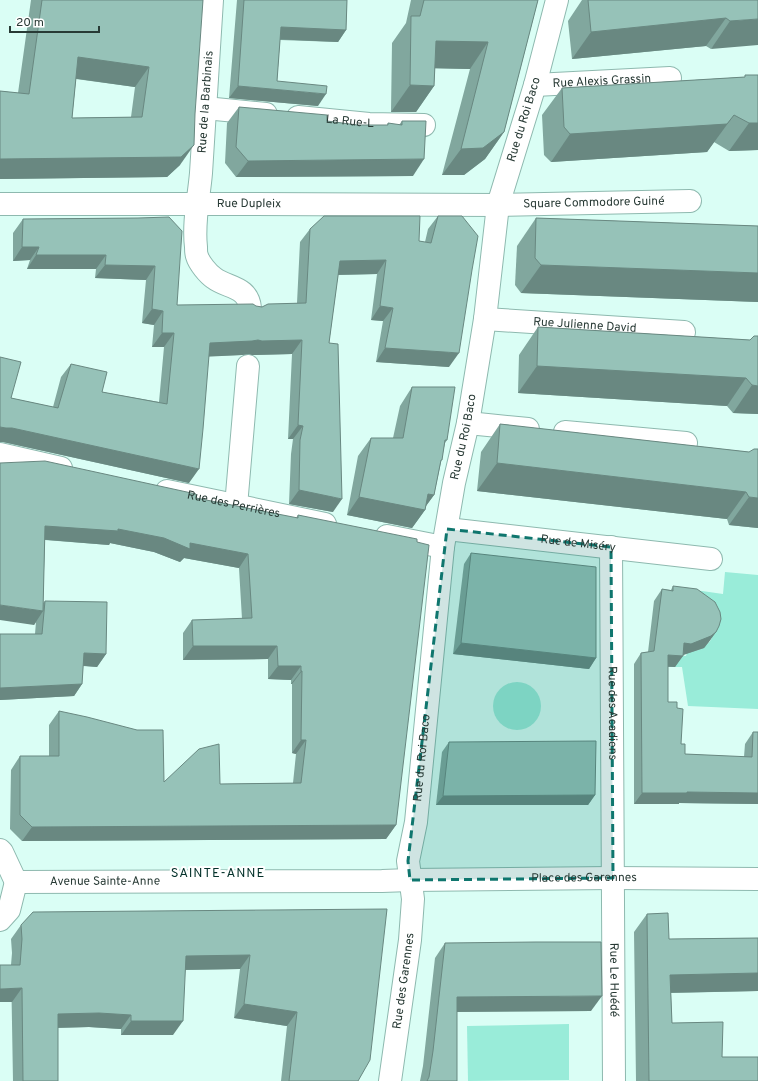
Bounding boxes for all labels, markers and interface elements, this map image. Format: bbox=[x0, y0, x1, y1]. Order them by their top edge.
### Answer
scale bar bbox=[10, 8, 99, 34]
text: 20 m bbox=[16, 15, 44, 31]
street label: Rue de la Barbinais bbox=[194, 50, 218, 154]
street label: Rue Alexis Grassin bbox=[552, 71, 652, 92]
street label: Rue du Roi Baco bbox=[504, 75, 545, 164]
street label: La Rue-L bbox=[325, 112, 374, 132]
street label: Square Commodore Guiné bbox=[523, 194, 665, 212]
street label: Rue Dupleix bbox=[217, 196, 281, 212]
street label: Rue Julienne David bbox=[533, 314, 637, 337]
street label: Rue du Roi Baco bbox=[447, 392, 481, 482]
street label: Rue des Perrières bbox=[186, 487, 282, 522]
street label: Rue de Miséry bbox=[540, 532, 617, 556]
street label: Rue des Acadiens bbox=[604, 666, 620, 760]
street label: Rue du Roi Baco bbox=[410, 713, 435, 802]
district label: SAINTE-ANNE bbox=[171, 866, 265, 882]
street label: Place des Garennes bbox=[531, 870, 637, 887]
street label: Avenue Sainte-Anne bbox=[50, 874, 160, 890]
street label: Rue des Garennes bbox=[389, 932, 418, 1030]
street label: Rue Le Huédé bbox=[605, 943, 622, 1017]

